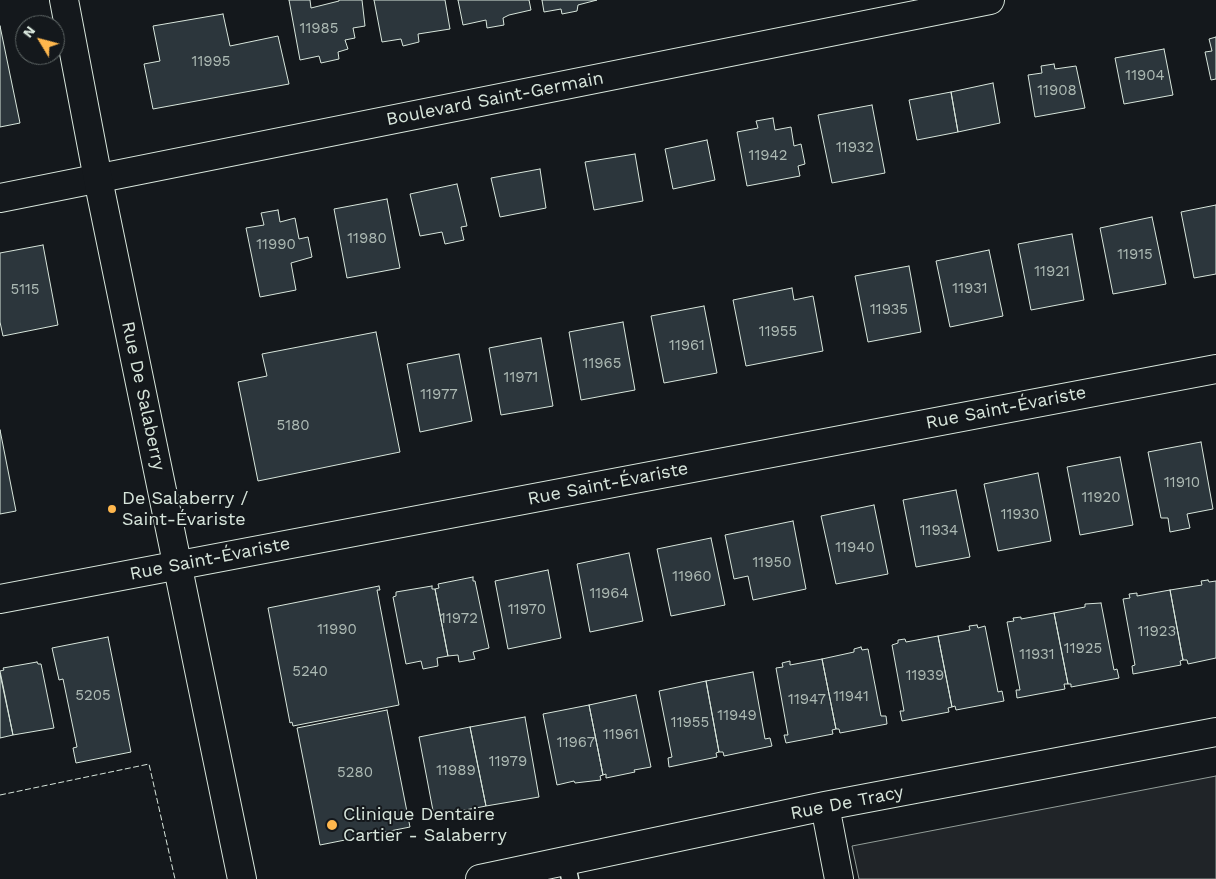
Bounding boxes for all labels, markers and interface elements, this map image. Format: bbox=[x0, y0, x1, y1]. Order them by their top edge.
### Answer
north arrow bbox=[15, 15, 65, 65]
house number: 11985 bbox=[300, 20, 338, 38]
text: N bbox=[19, 23, 38, 41]
house number: 11995 bbox=[192, 53, 230, 71]
street label: Boulevard Saint-Germain bbox=[384, 67, 606, 131]
house number: 11904 bbox=[1125, 67, 1165, 85]
house number: 11908 bbox=[1037, 82, 1077, 100]
house number: 11932 bbox=[836, 139, 874, 157]
house number: 11942 bbox=[749, 147, 787, 165]
house number: 11980 bbox=[347, 230, 387, 248]
house number: 11990 bbox=[256, 236, 296, 254]
house number: 11915 bbox=[1117, 246, 1153, 264]
house number: 11921 bbox=[1034, 263, 1070, 281]
house number: 11931 bbox=[952, 280, 988, 298]
house number: 5115 bbox=[10, 281, 40, 299]
house number: 11935 bbox=[870, 301, 908, 319]
street label: Rue De Salaberry bbox=[117, 320, 169, 472]
house number: 11955 bbox=[759, 323, 797, 341]
house number: 11961 bbox=[669, 337, 705, 355]
house number: 11965 bbox=[583, 355, 621, 373]
house number: 11971 bbox=[504, 369, 538, 387]
street label: Rue Saint-Évariste bbox=[924, 382, 1088, 434]
house number: 11977 bbox=[420, 386, 458, 404]
house number: 5180 bbox=[276, 417, 310, 435]
street label: Rue Saint-Évariste bbox=[526, 458, 690, 510]
house number: 11910 bbox=[1164, 474, 1200, 492]
place label: De Salaberry / Saint-Évariste bbox=[122, 488, 248, 530]
house number: 11920 bbox=[1081, 489, 1121, 507]
marker: De Salaberry / Saint-Évariste bbox=[106, 503, 118, 515]
house number: 11930 bbox=[1001, 506, 1039, 524]
house number: 11934 bbox=[920, 522, 958, 540]
street label: Rue Saint-Évariste bbox=[128, 533, 292, 585]
house number: 11940 bbox=[835, 539, 875, 557]
house number: 11950 bbox=[752, 554, 792, 572]
house number: 11960 bbox=[672, 568, 712, 586]
house number: 11964 bbox=[589, 585, 629, 603]
house number: 11970 bbox=[508, 601, 546, 619]
house number: 11972 bbox=[440, 610, 478, 628]
house number: 11990 bbox=[317, 621, 357, 639]
house number: 11923 bbox=[1138, 623, 1176, 641]
house number: 11925 bbox=[1064, 640, 1102, 658]
house number: 11931 bbox=[1019, 646, 1055, 664]
house number: 5240 bbox=[292, 663, 328, 681]
house number: 11939 bbox=[906, 667, 944, 685]
house number: 5205 bbox=[75, 687, 111, 705]
house number: 11941 bbox=[833, 688, 869, 706]
house number: 11947 bbox=[788, 691, 826, 709]
house number: 11949 bbox=[717, 707, 757, 725]
house number: 11955 bbox=[671, 714, 709, 732]
house number: 11961 bbox=[603, 726, 639, 744]
house number: 11967 bbox=[557, 734, 595, 752]
house number: 11979 bbox=[489, 753, 527, 771]
house number: 11989 bbox=[436, 762, 476, 780]
house number: 5280 bbox=[337, 764, 373, 782]
street label: Rue De Tracy bbox=[789, 781, 905, 825]
place label: Clinique Dentaire Cartier - Salaberry bbox=[343, 804, 507, 846]
marker: Clinique Dentaire Cartier - Salaberry bbox=[325, 818, 339, 832]

